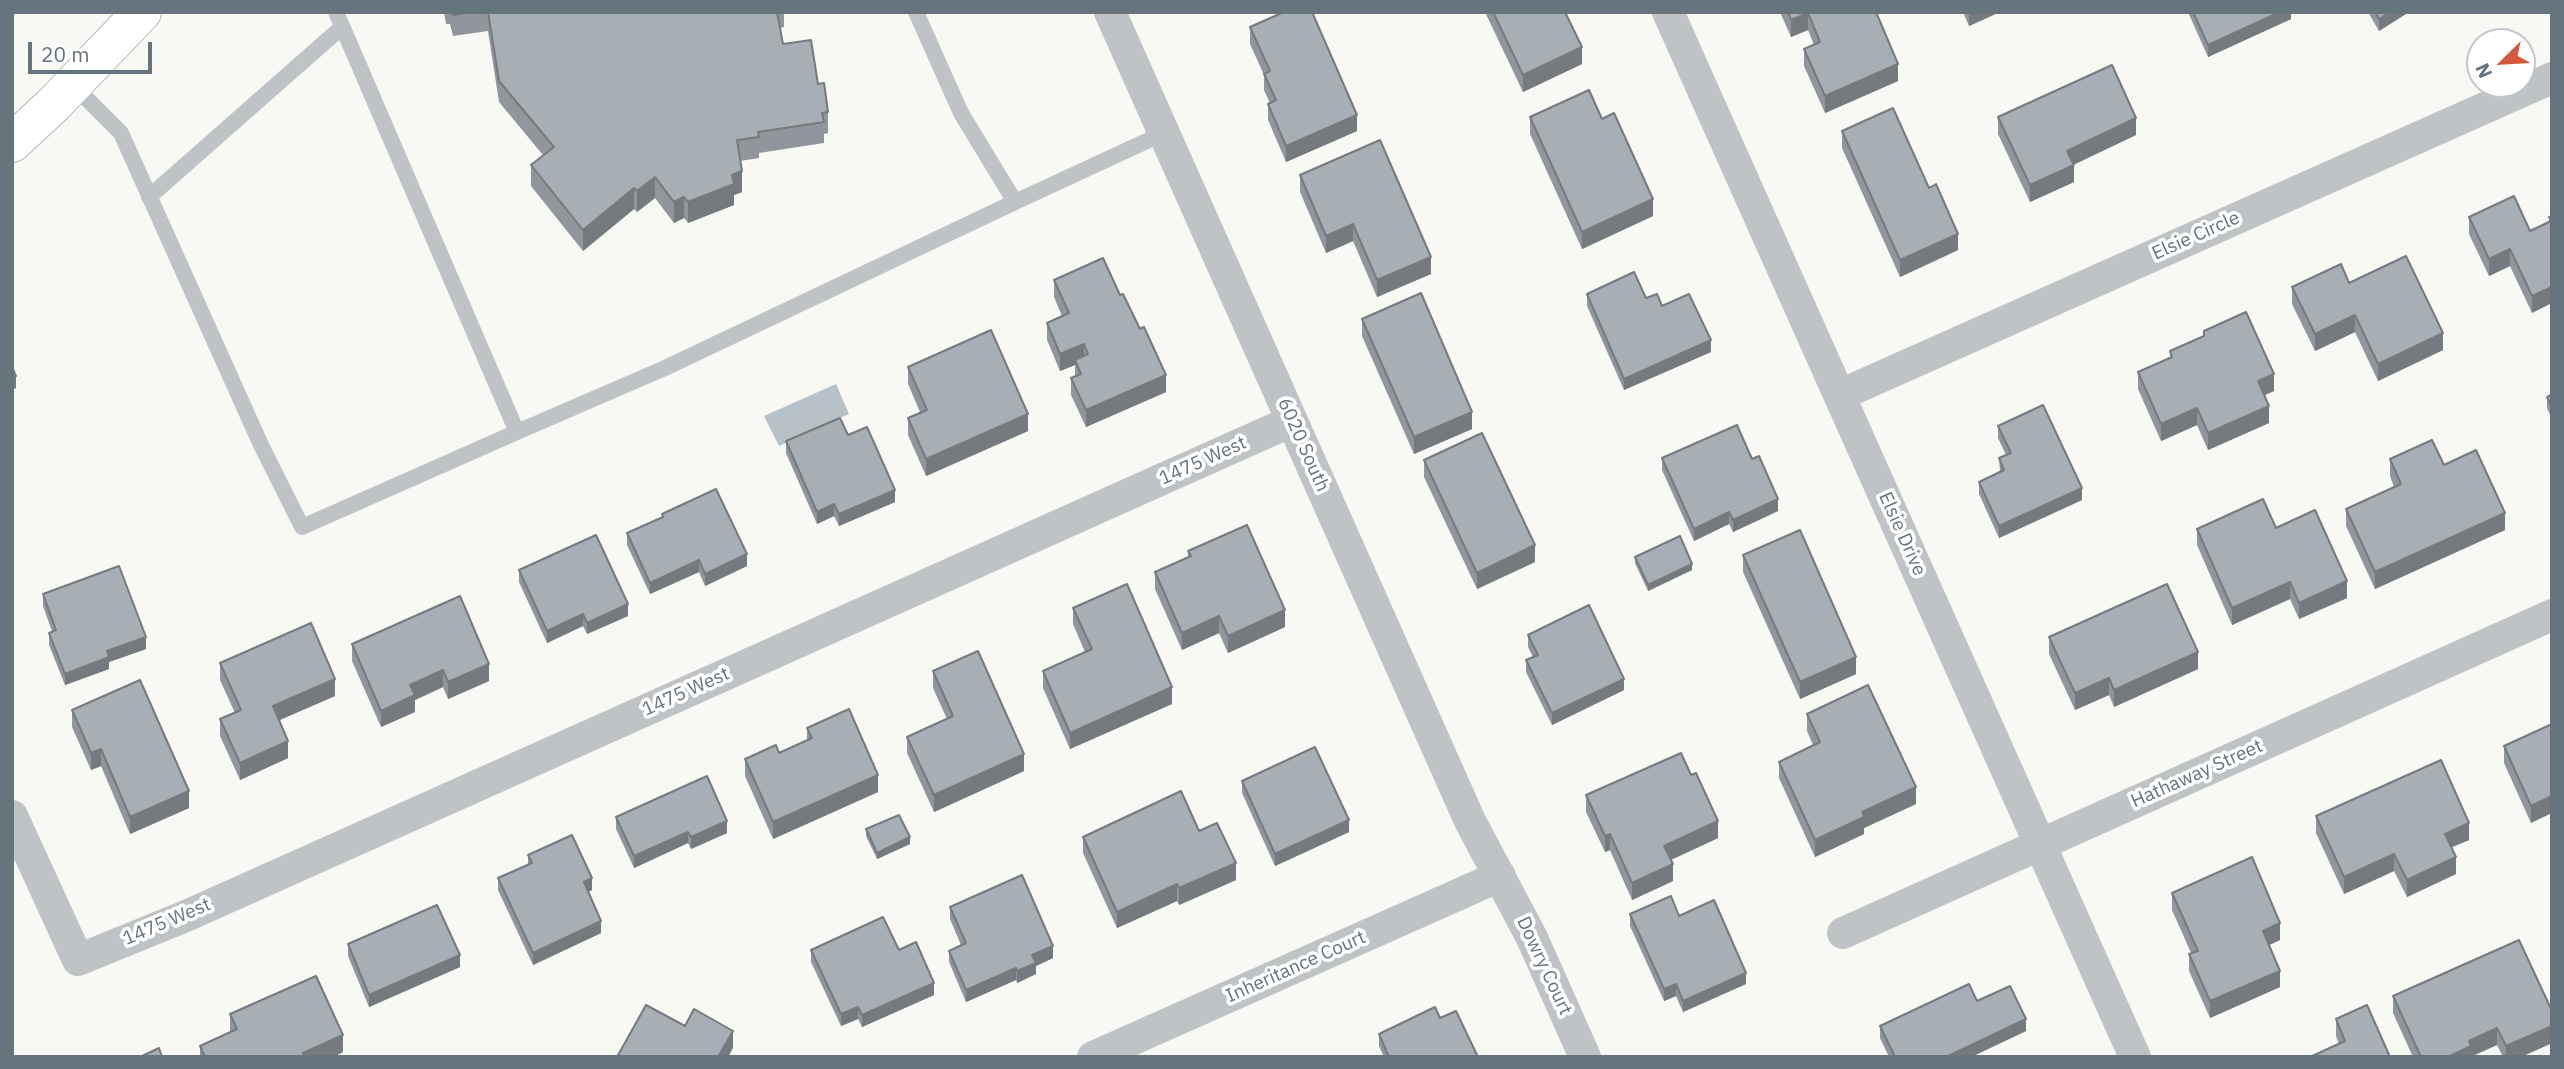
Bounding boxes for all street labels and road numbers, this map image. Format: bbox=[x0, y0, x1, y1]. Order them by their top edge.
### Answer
street label: Elsie Circle bbox=[2149, 207, 2243, 265]
street label: 6020 South bbox=[1272, 395, 1334, 495]
street label: 1475 West bbox=[1156, 432, 1250, 490]
street label: Elsie Drive bbox=[1873, 489, 1931, 579]
street label: 1475 West bbox=[639, 663, 733, 721]
street label: Hathaway Street bbox=[2128, 735, 2266, 813]
street label: 1475 West bbox=[120, 893, 214, 951]
street label: Dowry Court bbox=[1511, 913, 1577, 1019]
street label: Inheritance Court bbox=[1223, 926, 1369, 1008]

